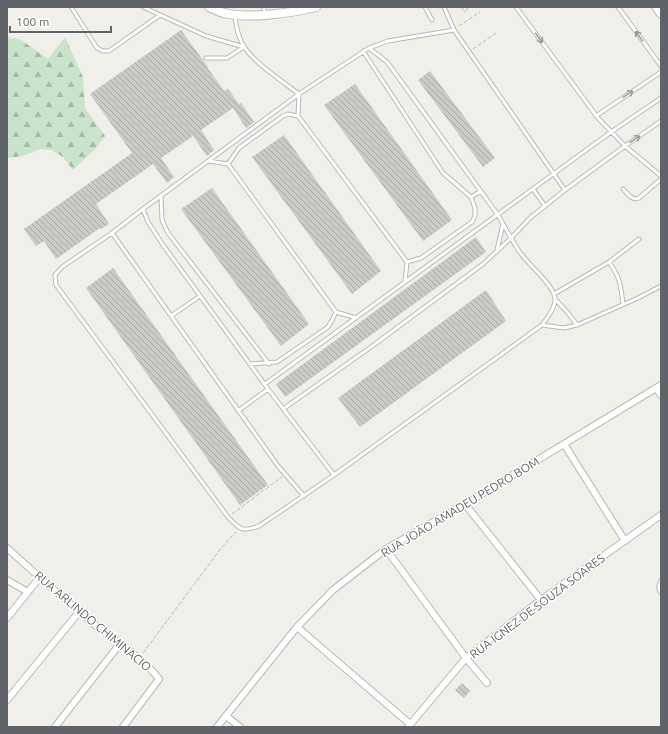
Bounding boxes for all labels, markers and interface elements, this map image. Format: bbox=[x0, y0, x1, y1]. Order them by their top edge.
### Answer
scale bar bbox=[10, 8, 111, 34]
text: 100 m bbox=[16, 15, 49, 28]
one-way arrow bbox=[635, 31, 644, 42]
one-way arrow bbox=[535, 33, 543, 44]
one-way arrow bbox=[623, 90, 634, 98]
one-way arrow bbox=[629, 135, 640, 143]
street label: RUA JOÃO AMADEU PEDRO BOM bbox=[378, 454, 542, 560]
street label: RUA IGNEZ DE SOUZA SOARES bbox=[467, 551, 607, 661]
street label: RUA ARLINDO CHIMINACIO bbox=[32, 568, 154, 674]

